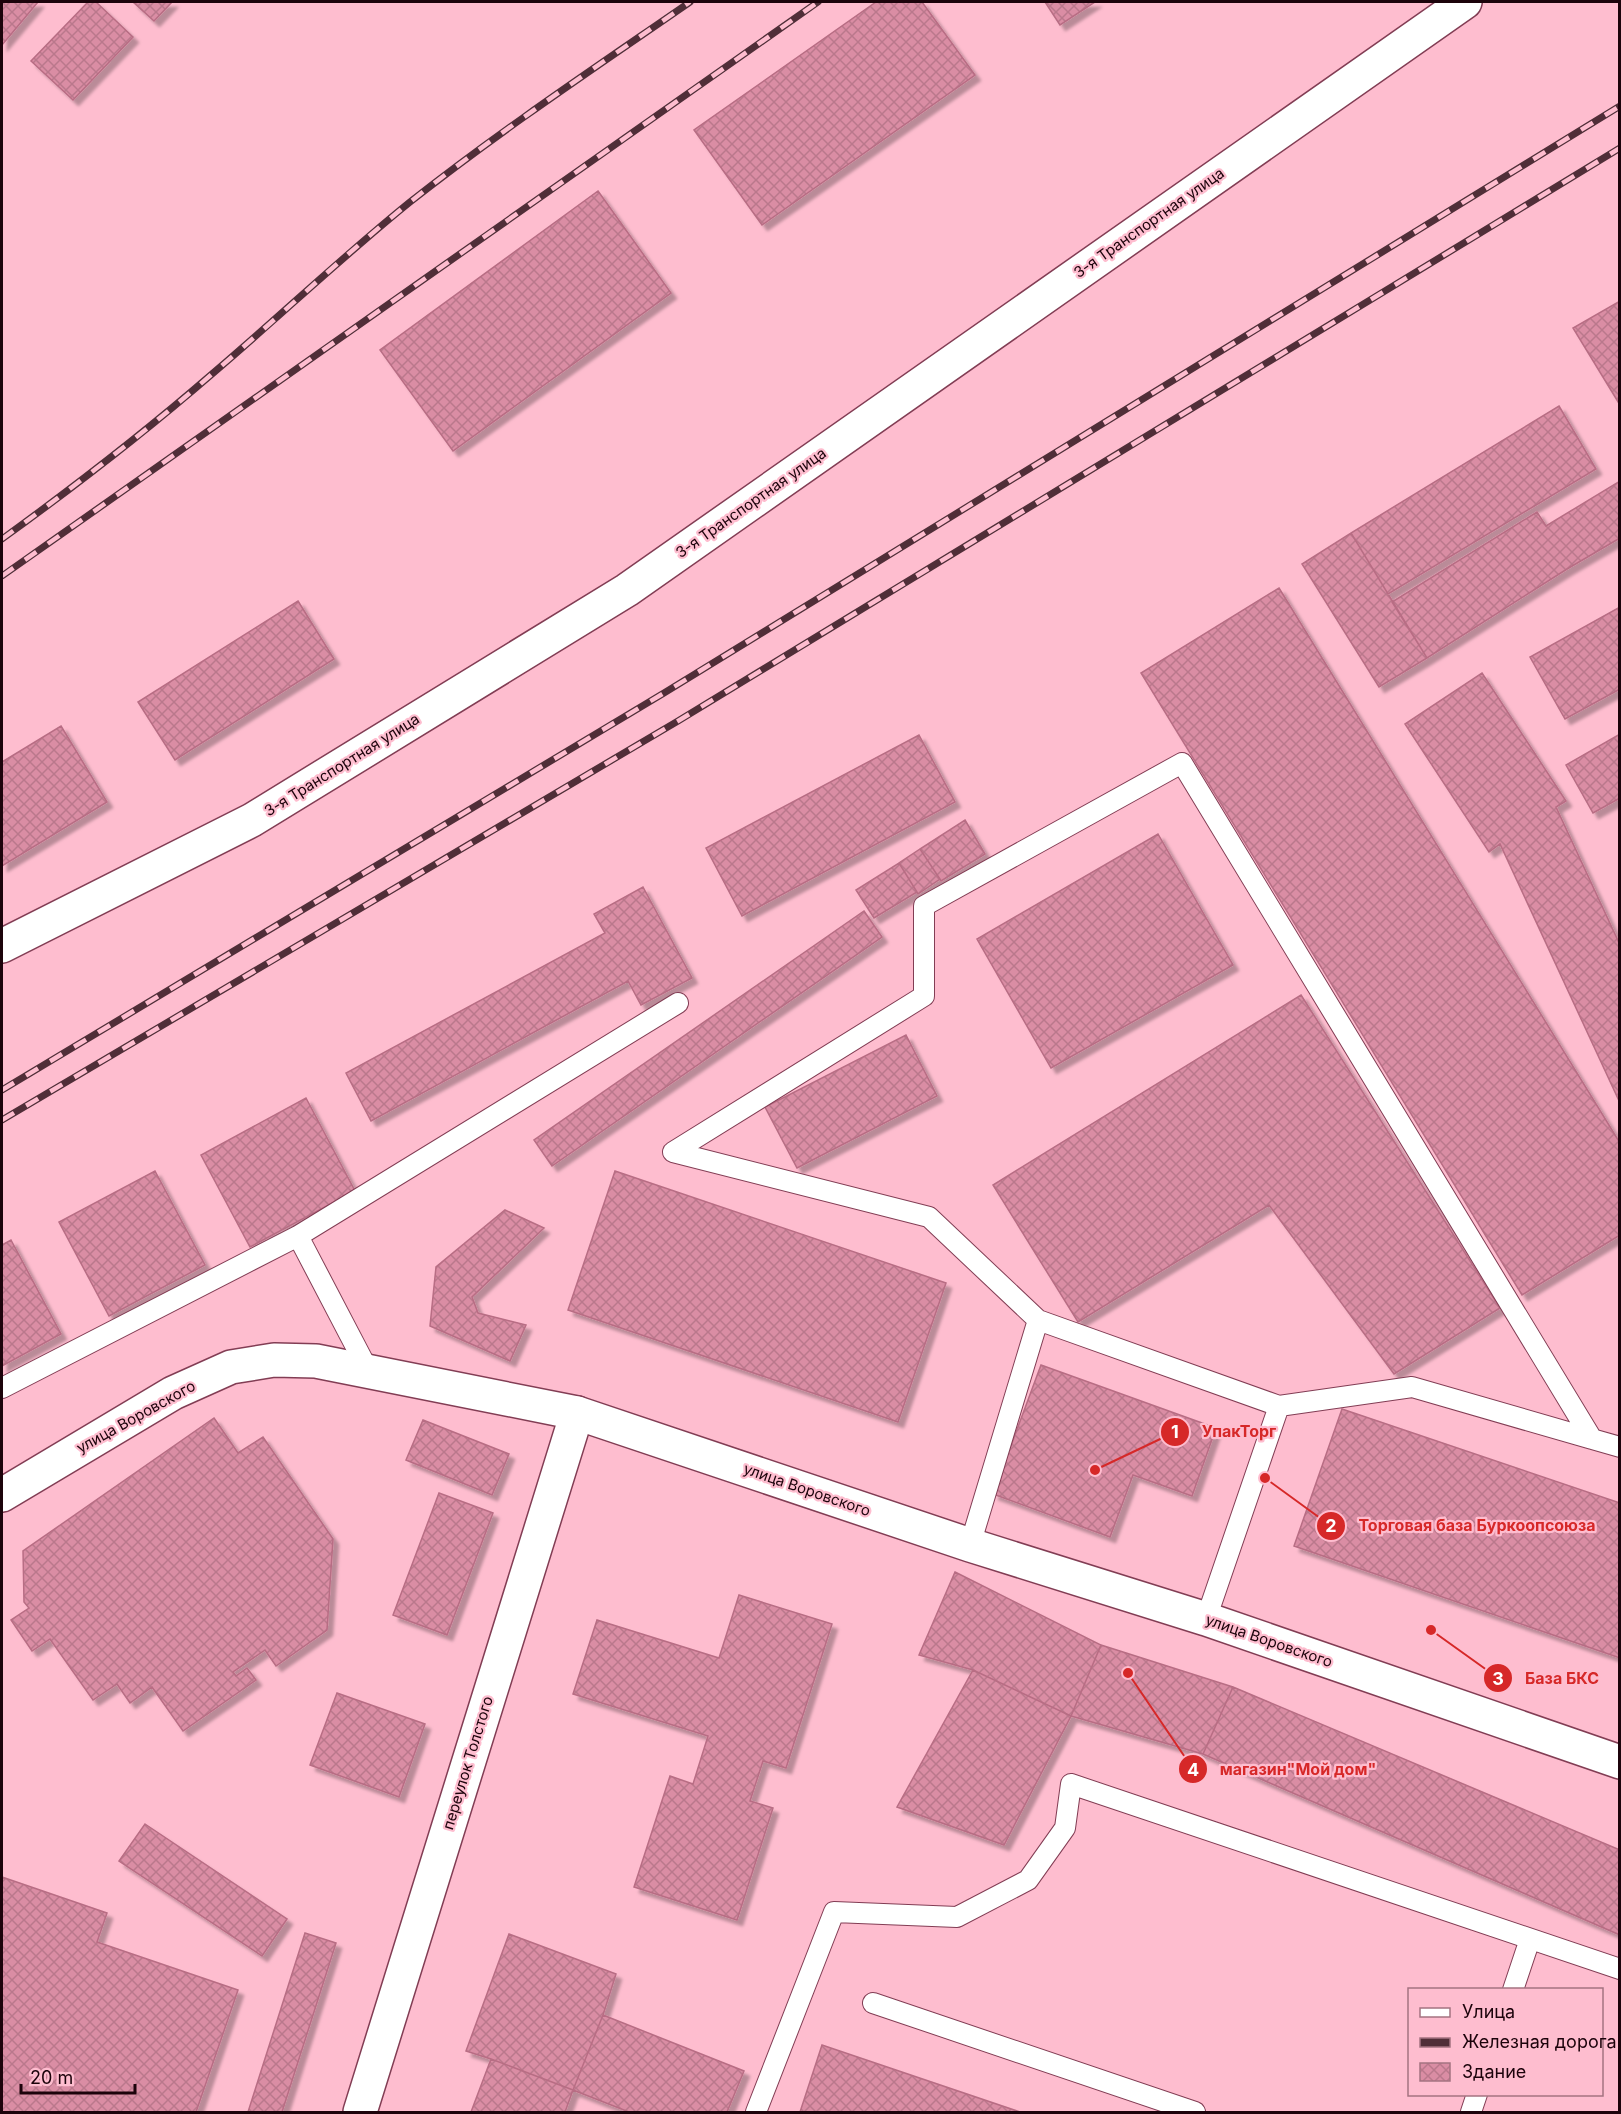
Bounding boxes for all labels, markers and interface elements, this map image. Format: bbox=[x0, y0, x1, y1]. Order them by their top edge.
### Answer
street label: 3-я Транспортная улица bbox=[1070, 163, 1228, 282]
street label: 3-я Транспортная улица bbox=[672, 443, 830, 562]
street label: 3-я Транспортная улица bbox=[261, 709, 423, 820]
street label: улица Воровского bbox=[73, 1376, 199, 1457]
callout: УпакТорг bbox=[1160, 1415, 1289, 1449]
text: 1 bbox=[1171, 1421, 1179, 1442]
text: УпакТорг bbox=[1202, 1421, 1276, 1441]
street label: улица Воровского bbox=[741, 1459, 873, 1520]
callout: Торговая база Буркоопсоюза bbox=[1316, 1509, 1607, 1543]
text: 2 bbox=[1325, 1515, 1337, 1536]
text: Торговая база Буркоопсоюза bbox=[1358, 1515, 1596, 1535]
street label: улица Воровского bbox=[1203, 1610, 1335, 1671]
callout: База БКС bbox=[1483, 1661, 1611, 1695]
text: 3 bbox=[1492, 1668, 1504, 1689]
text: База БКС bbox=[1525, 1668, 1599, 1688]
street label: переулок Толстого bbox=[438, 1694, 497, 1832]
callout: магазин"Мой дом" bbox=[1178, 1752, 1388, 1786]
text: 4 bbox=[1187, 1759, 1199, 1780]
text: магазин"Мой дом" bbox=[1220, 1759, 1376, 1779]
legend bbox=[1408, 1988, 1603, 2096]
text: Улица bbox=[1462, 2001, 1515, 2022]
text: Железная дорога bbox=[1462, 2031, 1617, 2052]
scale bar bbox=[21, 2057, 135, 2095]
text: Здание bbox=[1462, 2061, 1526, 2082]
text: 20 m bbox=[30, 2067, 73, 2088]

